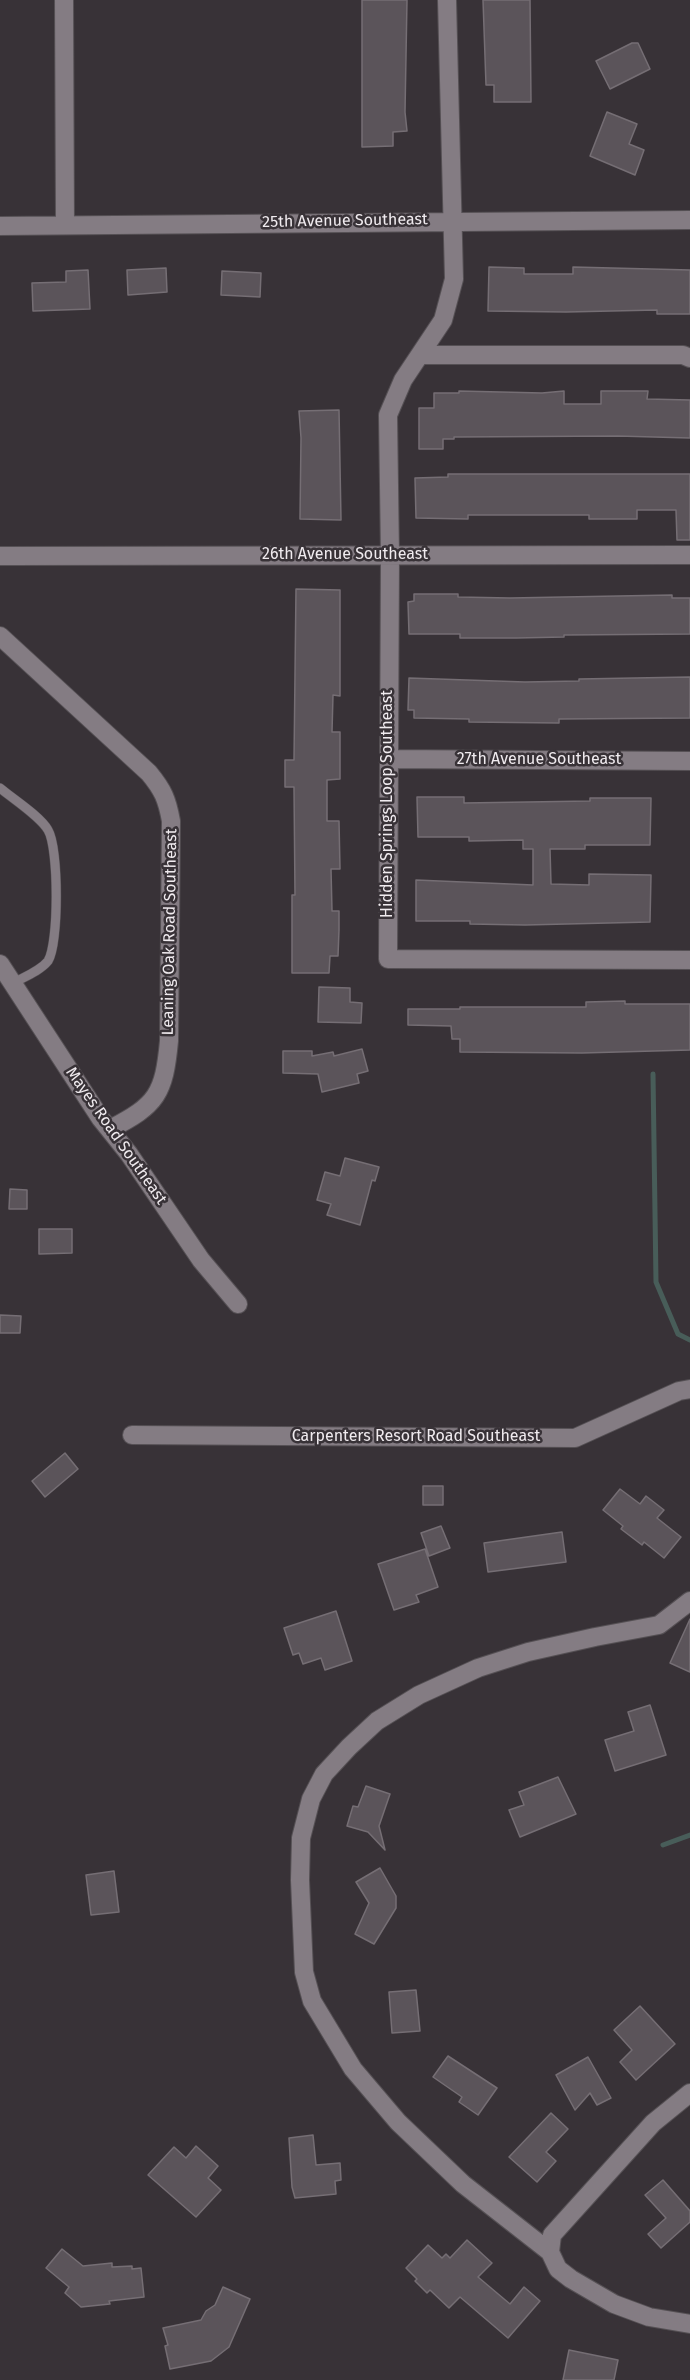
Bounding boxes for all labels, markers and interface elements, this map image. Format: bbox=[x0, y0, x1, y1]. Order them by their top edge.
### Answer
street label: 25th Avenue Southeast bbox=[262, 210, 428, 232]
street label: 26th Avenue Southeast bbox=[262, 545, 428, 565]
street label: Hidden Springs Loop Southeast bbox=[378, 690, 398, 918]
street label: 27th Avenue Southeast bbox=[457, 750, 621, 770]
street label: Leaning Oak Road Southeast bbox=[159, 828, 181, 1036]
street label: Mayes Road Southeast bbox=[61, 1064, 171, 1208]
street label: Carpenters Resort Road Southeast bbox=[292, 1427, 540, 1447]

